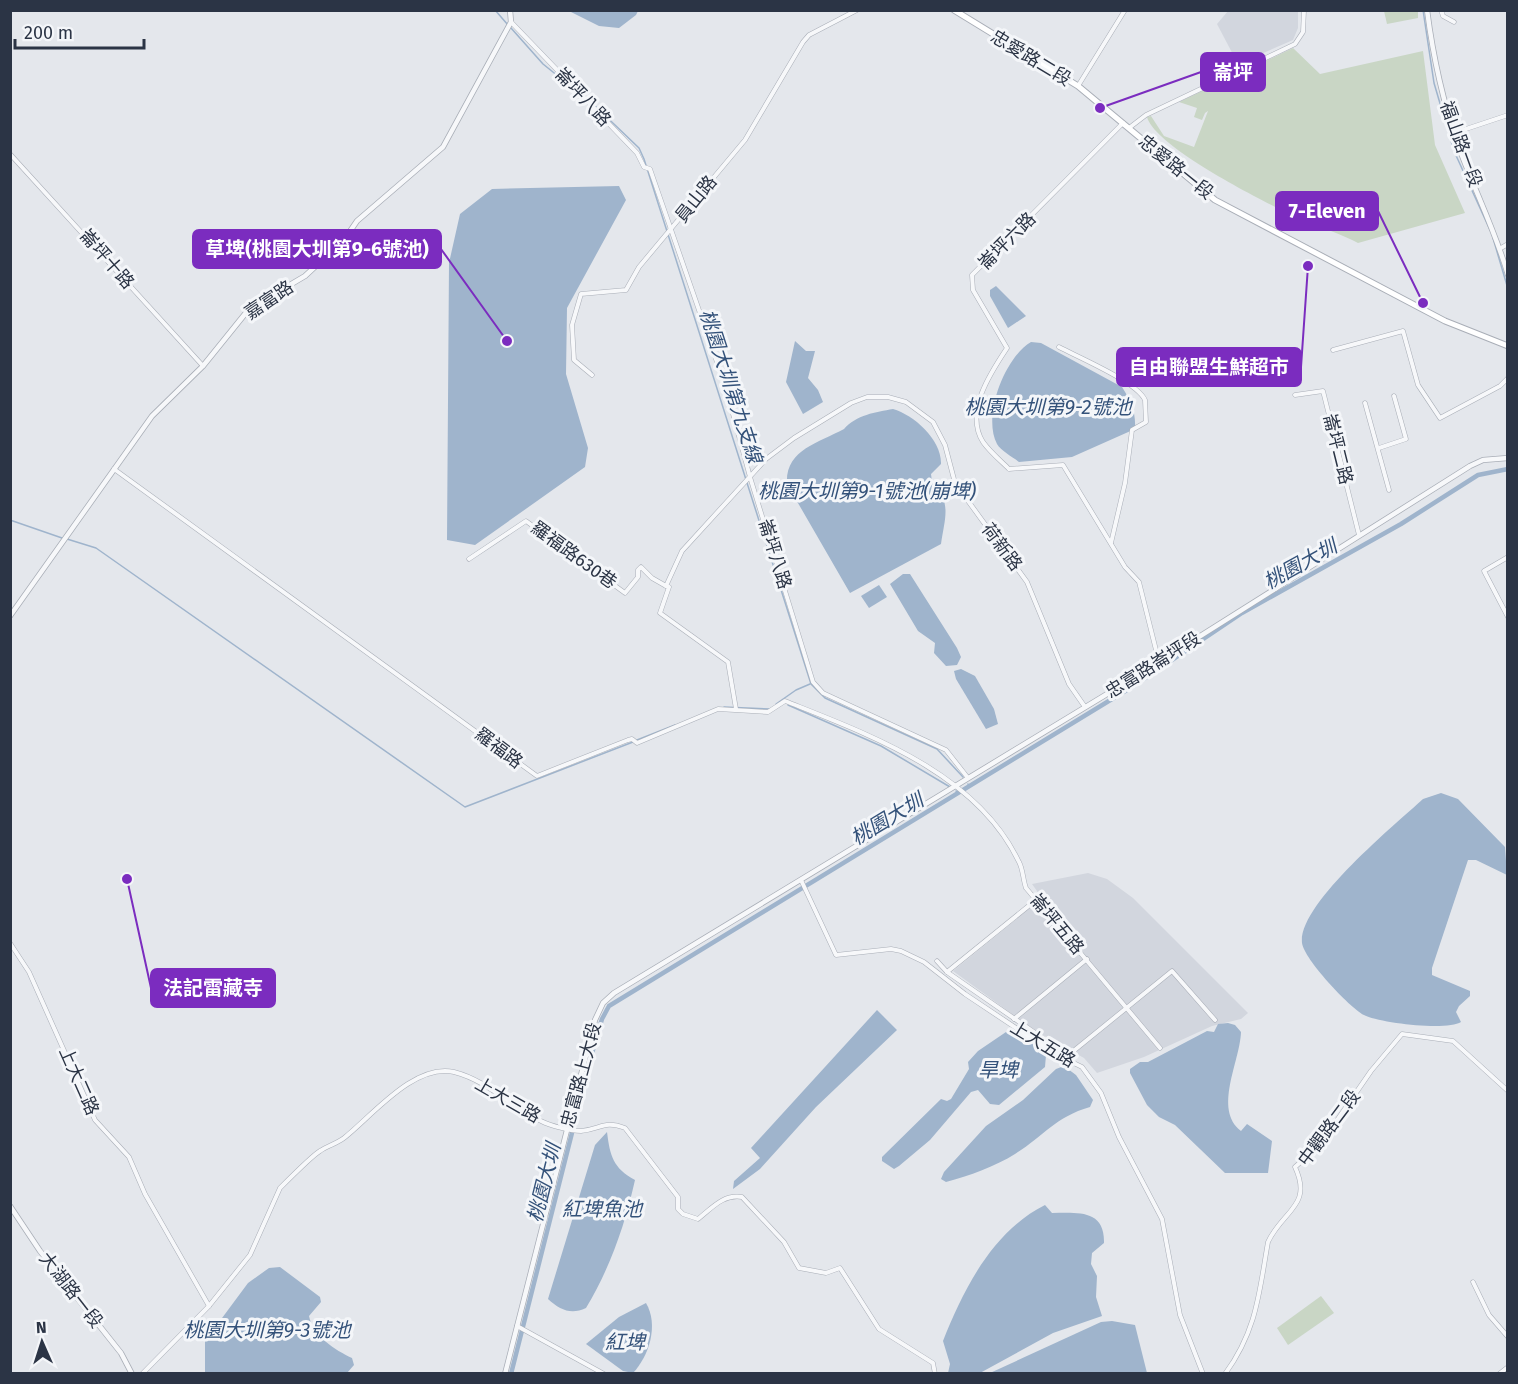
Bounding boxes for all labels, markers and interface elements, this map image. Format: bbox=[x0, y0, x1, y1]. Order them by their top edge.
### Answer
scale bar bbox=[15, 12, 144, 50]
text: 200 m bbox=[24, 22, 73, 44]
street label: 忠愛路二段 bbox=[987, 25, 1075, 91]
callout: 崙坪 bbox=[1201, 53, 1265, 91]
text: 崙坪 bbox=[1213, 60, 1253, 84]
street label: 崙坪八路 bbox=[550, 63, 616, 131]
street label: 福山路一段 bbox=[1435, 98, 1487, 190]
street label: 忠愛路一段 bbox=[1134, 130, 1218, 204]
street label: 員山路 bbox=[670, 171, 722, 227]
callout: 7-Eleven bbox=[1276, 192, 1378, 230]
text: 7-Eleven bbox=[1288, 199, 1366, 223]
street label: 崙坪六路 bbox=[974, 208, 1040, 274]
street label: 崙坪十路 bbox=[75, 225, 139, 293]
callout: 草埤(桃園大圳第9-6號池) bbox=[193, 230, 441, 268]
text: 草埤(桃園大圳第9-6號池) bbox=[205, 237, 429, 261]
street label: 嘉富路 bbox=[240, 276, 298, 324]
water label: 桃園大圳第九支線 bbox=[695, 306, 768, 468]
callout: 自由聯盟生鮮超市 bbox=[1117, 348, 1301, 386]
text: 自由聯盟生鮮超市 bbox=[1129, 355, 1289, 379]
water label: 桃園大圳第9-2號池 bbox=[965, 395, 1133, 419]
street label: 崙坪二路 bbox=[1319, 411, 1357, 487]
water label: 桃園大圳第9-1號池(崩埤) bbox=[758, 479, 976, 503]
street label: 崙坪八路 bbox=[754, 516, 796, 592]
street label: 羅福路630巷 bbox=[527, 517, 621, 593]
street label: 荷新路 bbox=[977, 519, 1027, 575]
water label: 桃園大圳 bbox=[1259, 533, 1343, 594]
street label: 忠富路崙坪段 bbox=[1101, 627, 1205, 703]
street label: 羅福路 bbox=[471, 723, 527, 773]
water label: 桃園大圳 bbox=[847, 787, 930, 850]
street label: 崙坪五路 bbox=[1025, 889, 1089, 959]
callout: 法記雷藏寺 bbox=[151, 969, 275, 1007]
text: 法記雷藏寺 bbox=[163, 976, 263, 1000]
street label: 上大五路 bbox=[1006, 1016, 1080, 1072]
street label: 忠富路上大段 bbox=[556, 1020, 606, 1130]
street label: 上大二路 bbox=[54, 1044, 104, 1118]
water label: 旱埤 bbox=[978, 1058, 1020, 1082]
street label: 上大三路 bbox=[471, 1072, 545, 1128]
street label: 中觀路二段 bbox=[1293, 1085, 1365, 1171]
water label: 桃園大圳 bbox=[523, 1138, 566, 1225]
water label: 紅埤魚池 bbox=[562, 1197, 644, 1221]
street label: 大湖路一段 bbox=[35, 1248, 107, 1332]
north arrow bbox=[12, 1312, 72, 1372]
text: N bbox=[35, 1318, 47, 1337]
water label: 桃園大圳第9-3號池 bbox=[184, 1318, 352, 1342]
water label: 紅埤 bbox=[605, 1330, 647, 1354]

